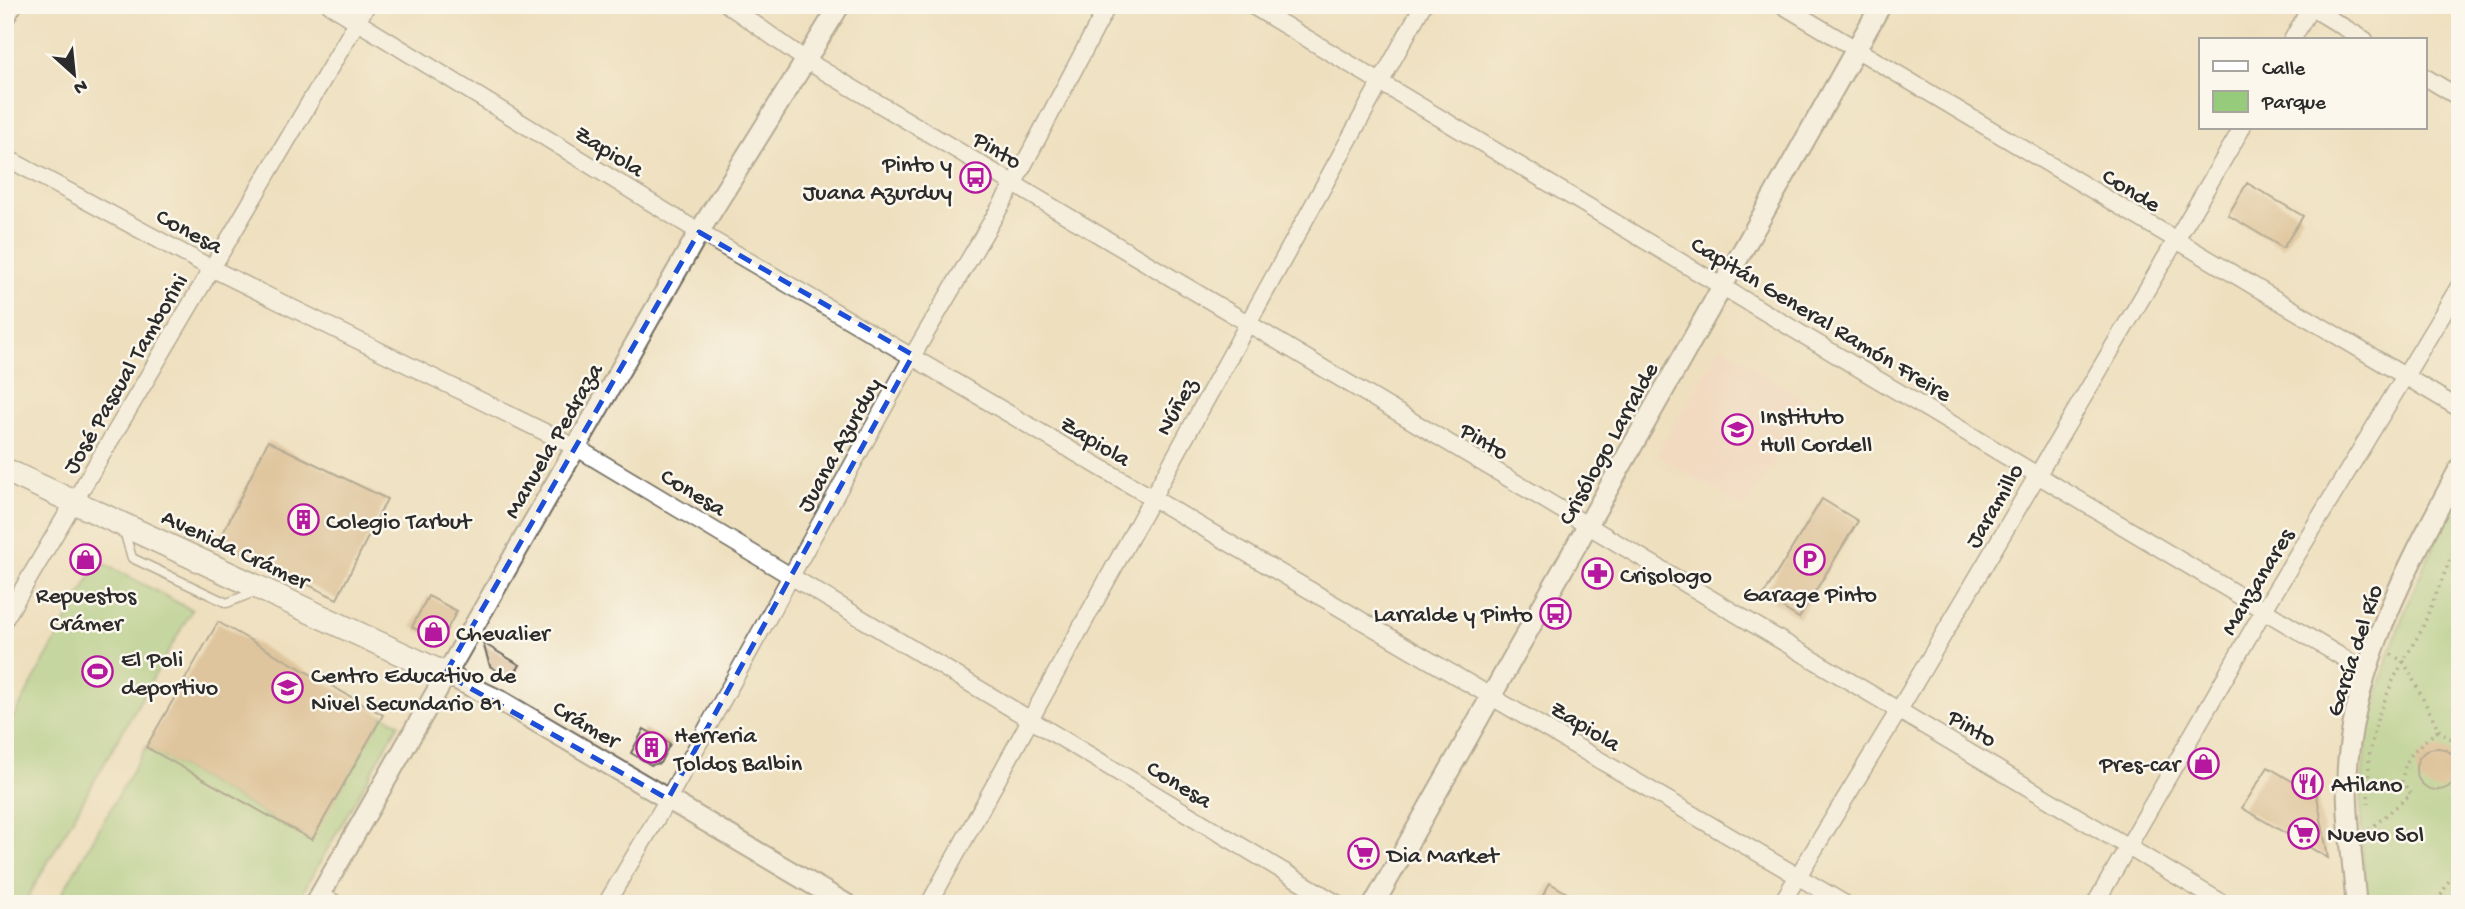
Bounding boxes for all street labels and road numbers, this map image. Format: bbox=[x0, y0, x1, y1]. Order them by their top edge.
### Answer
street label: Zapiola bbox=[568, 120, 649, 186]
street label: Pinto bbox=[966, 126, 1026, 178]
street label: Conde bbox=[2096, 163, 2165, 221]
street label: Conesa bbox=[150, 204, 227, 263]
street label: Capitán General Ramón Freire bbox=[1684, 231, 1957, 411]
street label: José Pascual Tamborini bbox=[58, 270, 196, 480]
street label: Manuela Pedraza bbox=[499, 358, 612, 525]
street label: Crisólogo Larralde bbox=[1553, 358, 1667, 531]
street label: Juana Azurduy bbox=[792, 373, 890, 518]
street label: Núñez bbox=[1151, 373, 1206, 442]
street label: Zapiola bbox=[1054, 411, 1135, 476]
street label: Pinto bbox=[1453, 417, 1513, 469]
street label: Jaramillo bbox=[1960, 459, 2032, 554]
street label: Conesa bbox=[654, 463, 731, 525]
street label: Avenida Crámer bbox=[156, 504, 315, 599]
street label: Manzanares bbox=[2216, 523, 2303, 642]
street label: García del Río bbox=[2321, 581, 2391, 721]
street label: Crámer bbox=[546, 695, 626, 758]
street label: Zapiola bbox=[1544, 696, 1625, 761]
street label: Pinto bbox=[1941, 704, 2001, 756]
street label: Conesa bbox=[1140, 755, 1217, 817]

